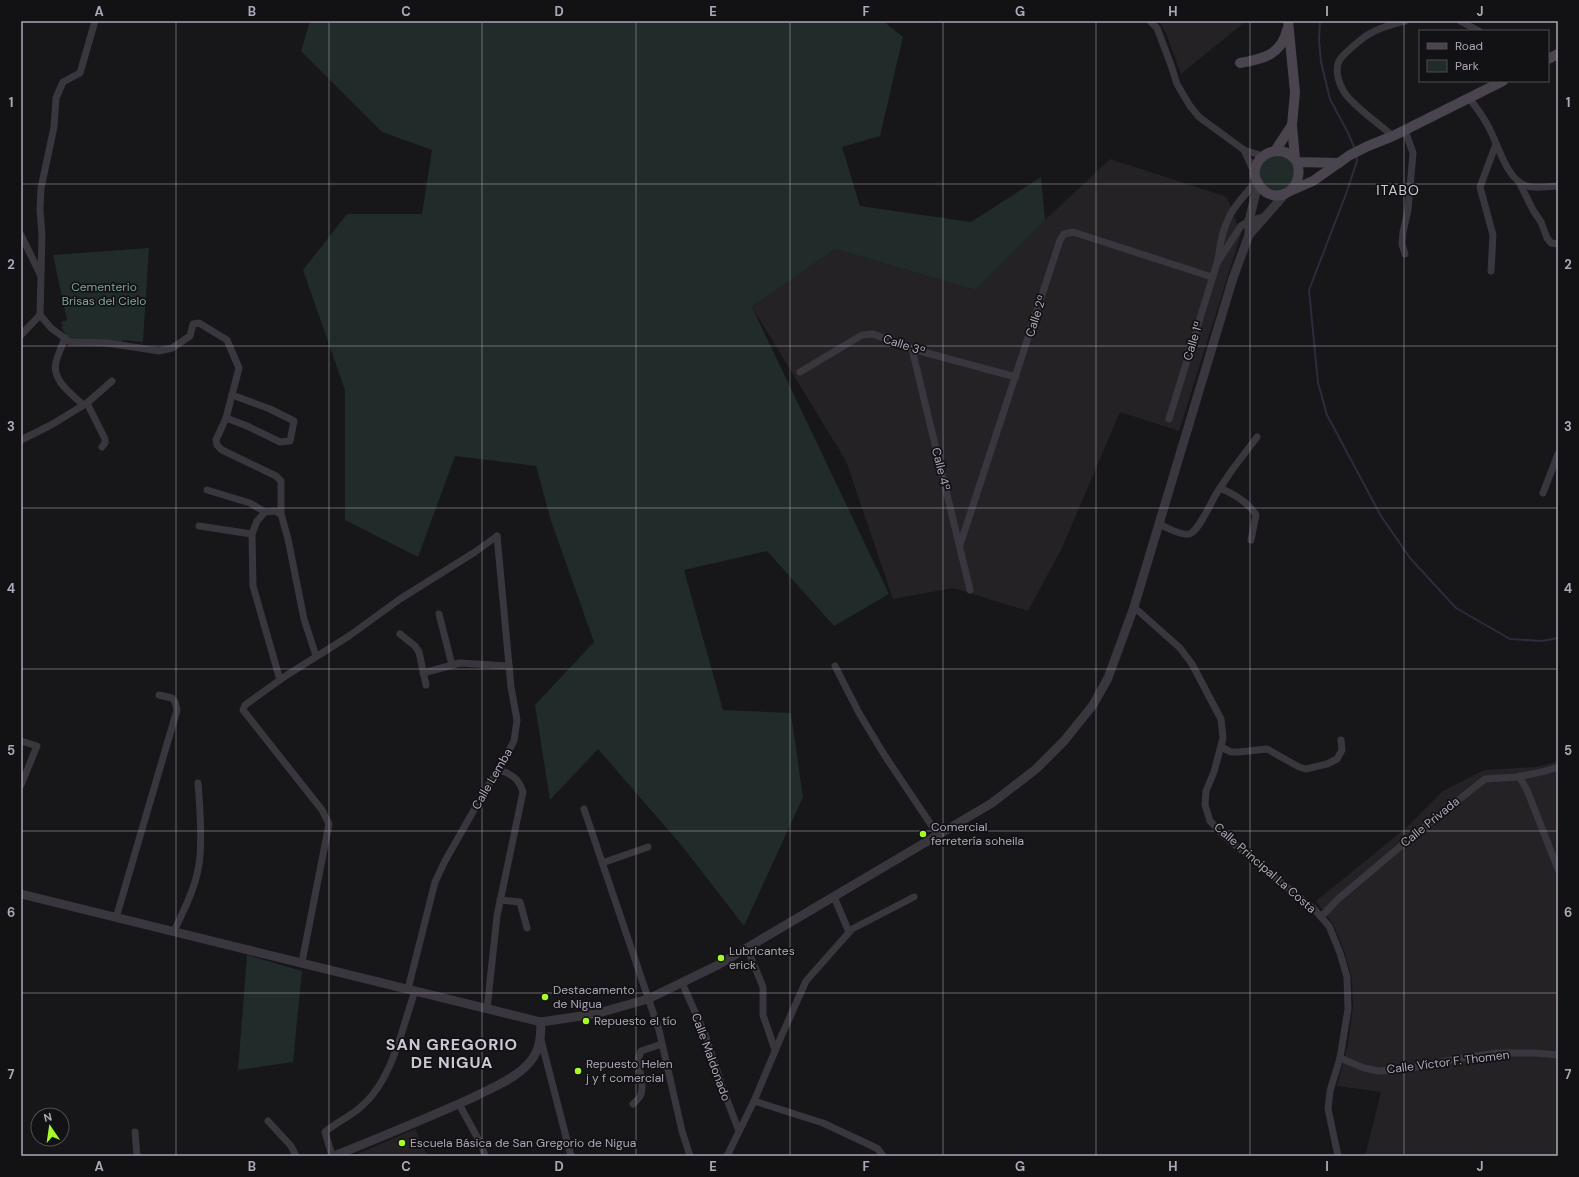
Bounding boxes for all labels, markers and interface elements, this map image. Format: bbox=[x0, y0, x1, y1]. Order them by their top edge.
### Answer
text: A bbox=[94, 3, 104, 20]
text: B bbox=[248, 3, 256, 20]
text: C bbox=[401, 3, 411, 20]
text: D bbox=[554, 3, 564, 20]
text: E bbox=[709, 3, 717, 20]
text: F bbox=[862, 3, 870, 20]
text: G bbox=[1015, 3, 1025, 20]
text: H bbox=[1168, 3, 1178, 20]
text: I bbox=[1325, 3, 1329, 20]
text: J bbox=[1476, 3, 1484, 20]
legend bbox=[1419, 30, 1549, 82]
text: Road bbox=[1455, 38, 1483, 54]
text: Park bbox=[1455, 58, 1479, 74]
text: 1 bbox=[9, 94, 13, 111]
text: 1 bbox=[1566, 94, 1570, 111]
district label: ITABO bbox=[1376, 181, 1420, 199]
text: 2 bbox=[7, 256, 15, 273]
text: 2 bbox=[1564, 256, 1572, 273]
park label: Cementerio Brisas del Cielo bbox=[62, 279, 146, 309]
street label: Calle 2ª bbox=[1022, 293, 1050, 339]
street label: Calle 1ª bbox=[1180, 320, 1206, 362]
street label: Calle 3ª bbox=[881, 331, 927, 359]
text: 3 bbox=[7, 418, 15, 435]
text: 3 bbox=[1564, 418, 1572, 435]
street label: Calle 4ª bbox=[928, 446, 954, 492]
text: 4 bbox=[7, 580, 15, 597]
text: 4 bbox=[1564, 580, 1572, 597]
text: 5 bbox=[7, 742, 15, 759]
text: 5 bbox=[1564, 742, 1572, 759]
street label: Calle Lemba bbox=[468, 746, 516, 812]
street label: Calle Privada bbox=[1397, 793, 1463, 851]
place label: Comercial ferretería soheila bbox=[931, 819, 1024, 849]
street label: Calle Principal La Costa bbox=[1211, 819, 1319, 917]
marker: Comercial ferretería soheila bbox=[918, 829, 928, 839]
text: 6 bbox=[7, 904, 15, 921]
text: 6 bbox=[1564, 904, 1572, 921]
place label: Lubricantes erick bbox=[729, 943, 795, 973]
marker: Lubricantes erick bbox=[716, 953, 726, 963]
place label: Destacamento de Nigua bbox=[553, 982, 635, 1012]
marker: Destacamento de Nigua bbox=[540, 992, 550, 1002]
street label: Calle Maldonado bbox=[688, 1011, 734, 1103]
place label: Repuesto el tío bbox=[594, 1013, 677, 1029]
marker: Repuesto el tío bbox=[581, 1016, 591, 1026]
district label: SAN GREGORIO DE NIGUA bbox=[386, 1034, 518, 1073]
street label: Calle Víctor F. Thomen bbox=[1386, 1047, 1510, 1077]
place label: Repuesto Helen j y f comercial bbox=[585, 1056, 673, 1086]
text: 7 bbox=[8, 1066, 15, 1083]
marker: Repuesto Helen j y f comercial bbox=[573, 1066, 583, 1076]
text: 7 bbox=[1565, 1066, 1572, 1083]
north arrow bbox=[30, 1107, 70, 1147]
text: N bbox=[42, 1110, 53, 1125]
place label: Escuela Básica de San Gregorio de Nigua bbox=[410, 1135, 636, 1151]
marker: Escuela Básica de San Gregorio de Nigua bbox=[397, 1138, 407, 1148]
text: A bbox=[94, 1158, 104, 1175]
text: B bbox=[248, 1158, 256, 1175]
text: C bbox=[401, 1158, 411, 1175]
text: D bbox=[554, 1158, 564, 1175]
text: E bbox=[709, 1158, 717, 1175]
text: F bbox=[862, 1158, 870, 1175]
text: G bbox=[1015, 1158, 1025, 1175]
text: H bbox=[1168, 1158, 1178, 1175]
text: I bbox=[1325, 1158, 1329, 1175]
text: J bbox=[1476, 1158, 1484, 1175]

